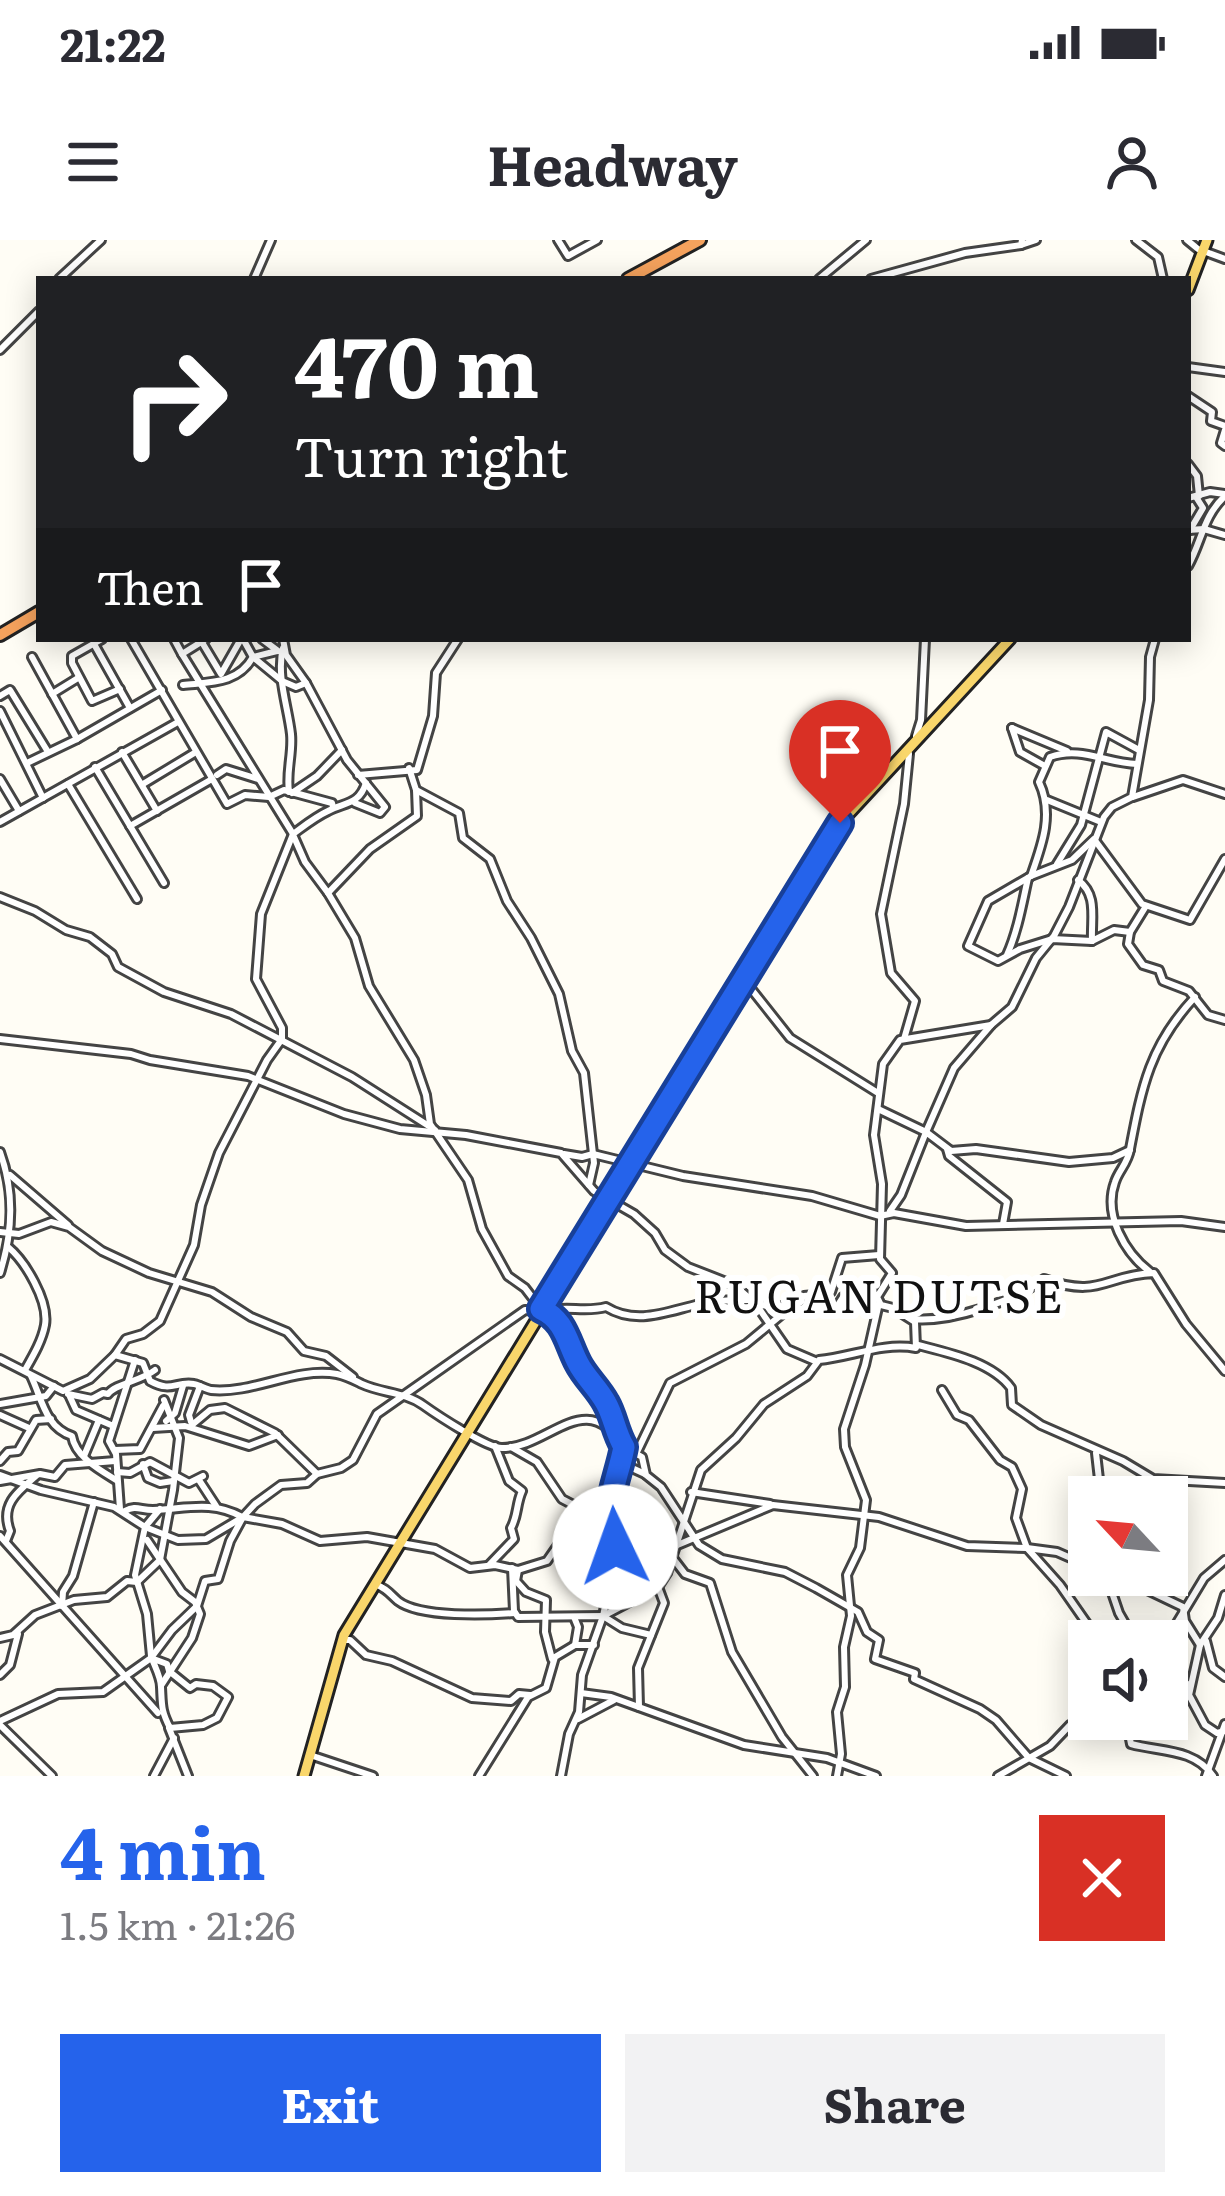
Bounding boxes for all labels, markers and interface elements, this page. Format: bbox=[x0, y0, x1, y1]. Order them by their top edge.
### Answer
text: 21:22 bbox=[60, 9, 166, 76]
text: Headway bbox=[487, 122, 738, 203]
icon: menu bbox=[60, 129, 126, 195]
icon: person bbox=[1099, 129, 1165, 195]
text: 470 m bbox=[294, 299, 539, 424]
icon: right bbox=[96, 324, 252, 480]
text: Turn right bbox=[294, 413, 568, 494]
text: Then bbox=[96, 552, 204, 619]
icon: arrive bbox=[228, 552, 294, 618]
pin bbox=[789, 700, 891, 823]
icon: arrive bbox=[807, 718, 873, 784]
district label: RUGAN DUTSE bbox=[694, 1260, 1066, 1327]
north arrow bbox=[1068, 1476, 1188, 1596]
map controls bbox=[1068, 1476, 1188, 1740]
position arrow bbox=[552, 1484, 678, 1610]
button: sound bbox=[1068, 1620, 1188, 1740]
text: 4 min bbox=[60, 1795, 266, 1902]
button: close bbox=[1039, 1815, 1165, 1941]
text: 1.5 km · 21:26 bbox=[60, 1894, 295, 1952]
button: Exit bbox=[60, 2034, 601, 2172]
button: Share bbox=[625, 2034, 1165, 2172]

